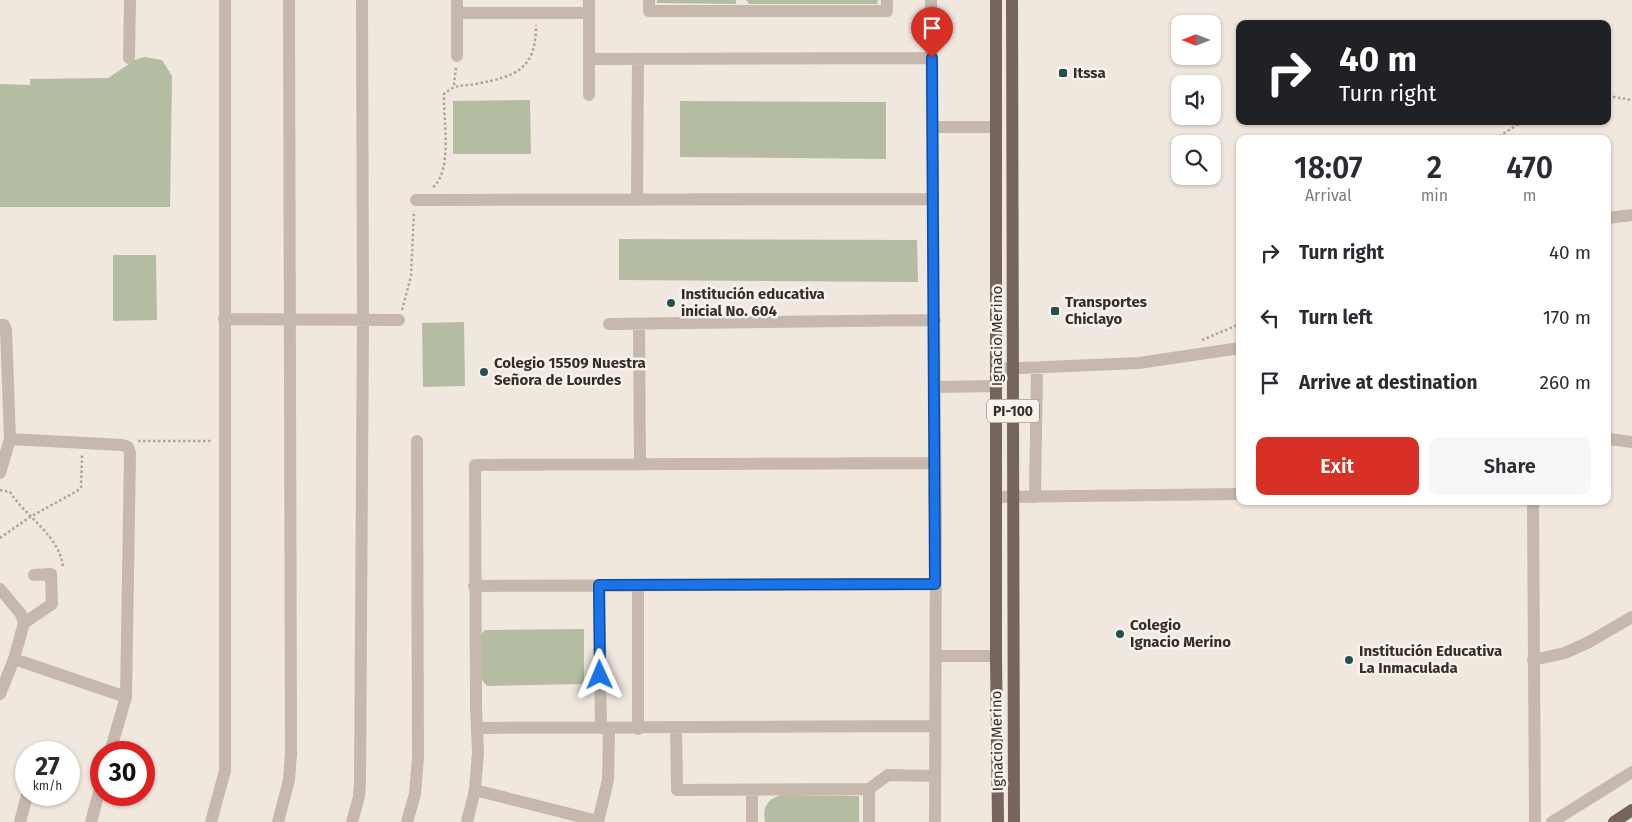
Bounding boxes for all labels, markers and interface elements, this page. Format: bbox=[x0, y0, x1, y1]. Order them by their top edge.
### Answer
pin bbox=[911, 7, 953, 58]
icon: arrive bbox=[918, 14, 946, 42]
north arrow bbox=[1171, 15, 1221, 65]
map controls bbox=[1171, 15, 1221, 185]
text: 40 m bbox=[1339, 38, 1417, 80]
icon: right bbox=[1256, 40, 1321, 105]
place label: Itssa bbox=[1073, 64, 1106, 82]
marker: Itssa bbox=[1057, 67, 1069, 79]
button: sound bbox=[1171, 75, 1221, 125]
text: Turn right bbox=[1339, 80, 1436, 107]
button: search bbox=[1171, 135, 1221, 185]
text: 18:07 bbox=[1294, 150, 1363, 186]
text: 2 bbox=[1427, 150, 1442, 186]
text: 470 bbox=[1506, 150, 1553, 186]
text: Arrival bbox=[1305, 186, 1352, 205]
text: min bbox=[1421, 186, 1448, 205]
text: m bbox=[1523, 186, 1536, 205]
icon: right bbox=[1256, 239, 1284, 267]
text: Turn right bbox=[1299, 241, 1384, 264]
text: 40 m bbox=[1549, 241, 1591, 264]
place label: Institución educativa inicial No. 604 bbox=[681, 285, 825, 320]
street label: Ignacio Merino bbox=[988, 286, 1006, 386]
place label: Transportes Chiclayo bbox=[1065, 293, 1147, 328]
marker: Institución educativa inicial No. 604 bbox=[665, 297, 677, 309]
icon: left bbox=[1256, 304, 1284, 332]
marker: Transportes Chiclayo bbox=[1049, 305, 1061, 317]
text: Turn left bbox=[1299, 306, 1373, 329]
text: 170 m bbox=[1543, 306, 1591, 329]
place label: Colegio 15509 Nuestra Señora de Lourdes bbox=[494, 354, 646, 389]
marker: Colegio 15509 Nuestra Señora de Lourdes bbox=[478, 366, 490, 378]
icon: arrive bbox=[1256, 369, 1284, 397]
text: Arrive at destination bbox=[1299, 371, 1478, 394]
text: 260 m bbox=[1540, 371, 1591, 394]
road number: PI-100 bbox=[987, 400, 1039, 422]
button: Exit bbox=[1256, 437, 1419, 495]
button: Share bbox=[1429, 437, 1591, 495]
place label: Colegio Ignacio Merino bbox=[1130, 616, 1231, 651]
marker: Colegio Ignacio Merino bbox=[1114, 628, 1126, 640]
place label: Institución Educativa La Inmaculada bbox=[1359, 642, 1502, 677]
position arrow bbox=[573, 648, 625, 700]
marker: Institución Educativa La Inmaculada bbox=[1343, 654, 1355, 666]
street label: Ignacio Merino bbox=[987, 690, 1007, 792]
speed limit sign: 30 bbox=[90, 741, 155, 806]
text: 27 bbox=[35, 752, 60, 782]
text: km/h bbox=[33, 779, 62, 793]

